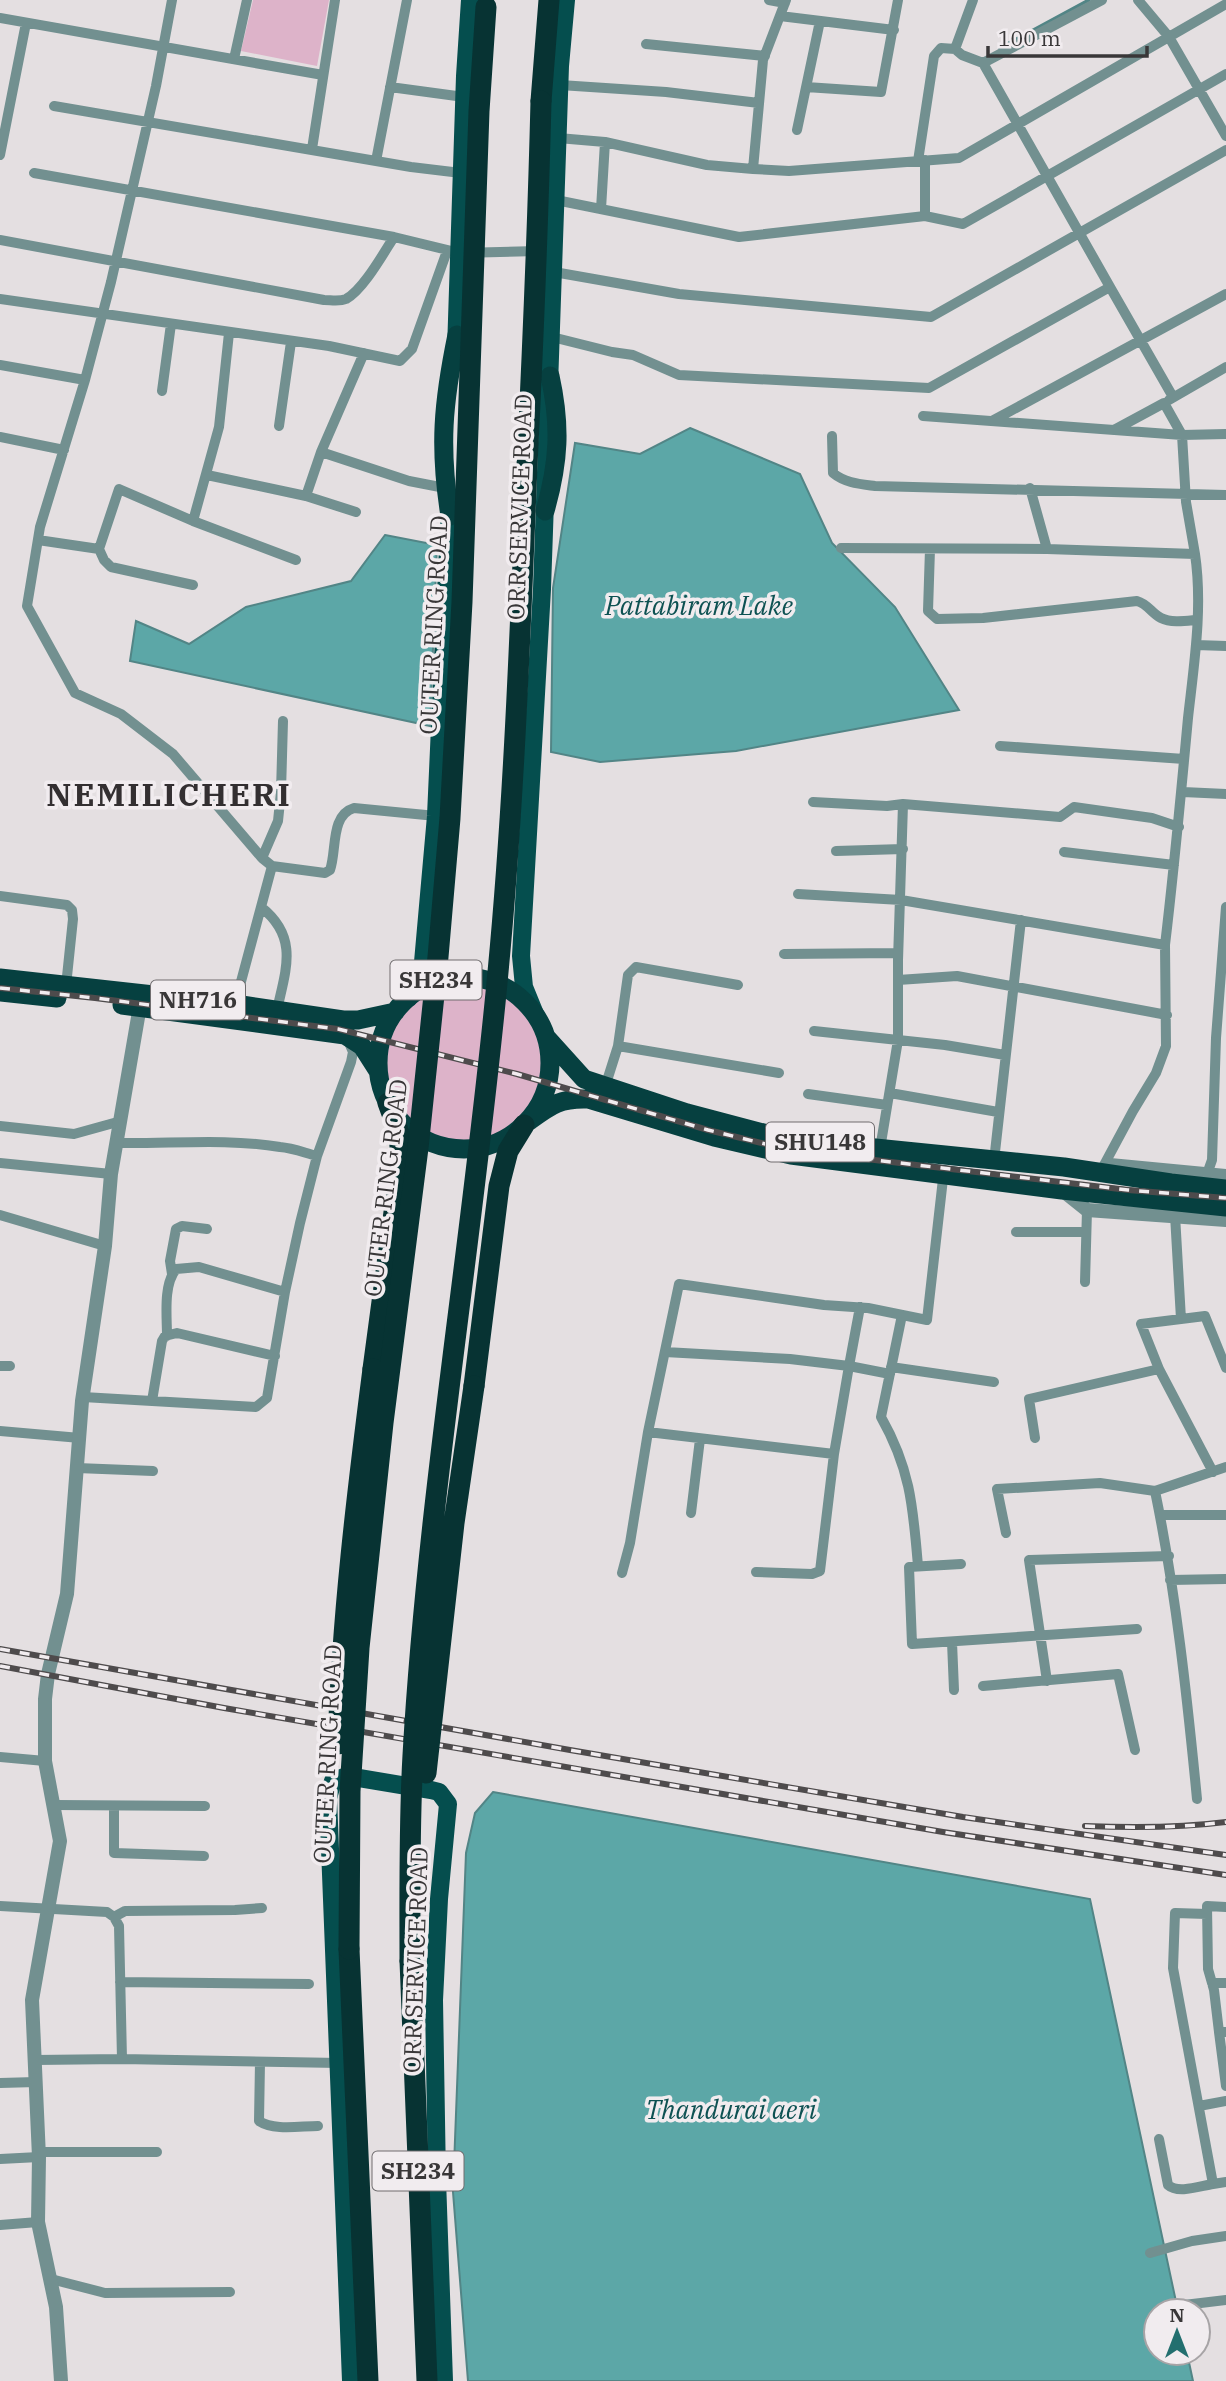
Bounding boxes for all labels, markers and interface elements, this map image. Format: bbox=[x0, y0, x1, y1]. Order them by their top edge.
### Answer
scale bar bbox=[988, 14, 1147, 58]
text: 100 m bbox=[998, 24, 1061, 52]
street label: ORR SERVICE ROAD bbox=[499, 393, 539, 621]
street label: OUTER RING ROAD bbox=[411, 515, 455, 735]
water label: Pattabiram Lake bbox=[604, 588, 793, 622]
district label: NEMILICHERI bbox=[46, 773, 292, 815]
road number: SH234 bbox=[390, 960, 481, 1000]
road number: NH716 bbox=[151, 981, 245, 1020]
street label: OUTER RING ROAD bbox=[356, 1077, 414, 1299]
road number: SHU148 bbox=[766, 1122, 874, 1162]
street label: OUTER RING ROAD bbox=[305, 1644, 349, 1864]
street label: ORR SERVICE ROAD bbox=[395, 1846, 435, 2074]
water label: Thandurai aeri bbox=[645, 2092, 817, 2126]
road number: SH234 bbox=[372, 2152, 464, 2190]
north arrow bbox=[1142, 2297, 1212, 2367]
text: N bbox=[1169, 2303, 1185, 2327]

